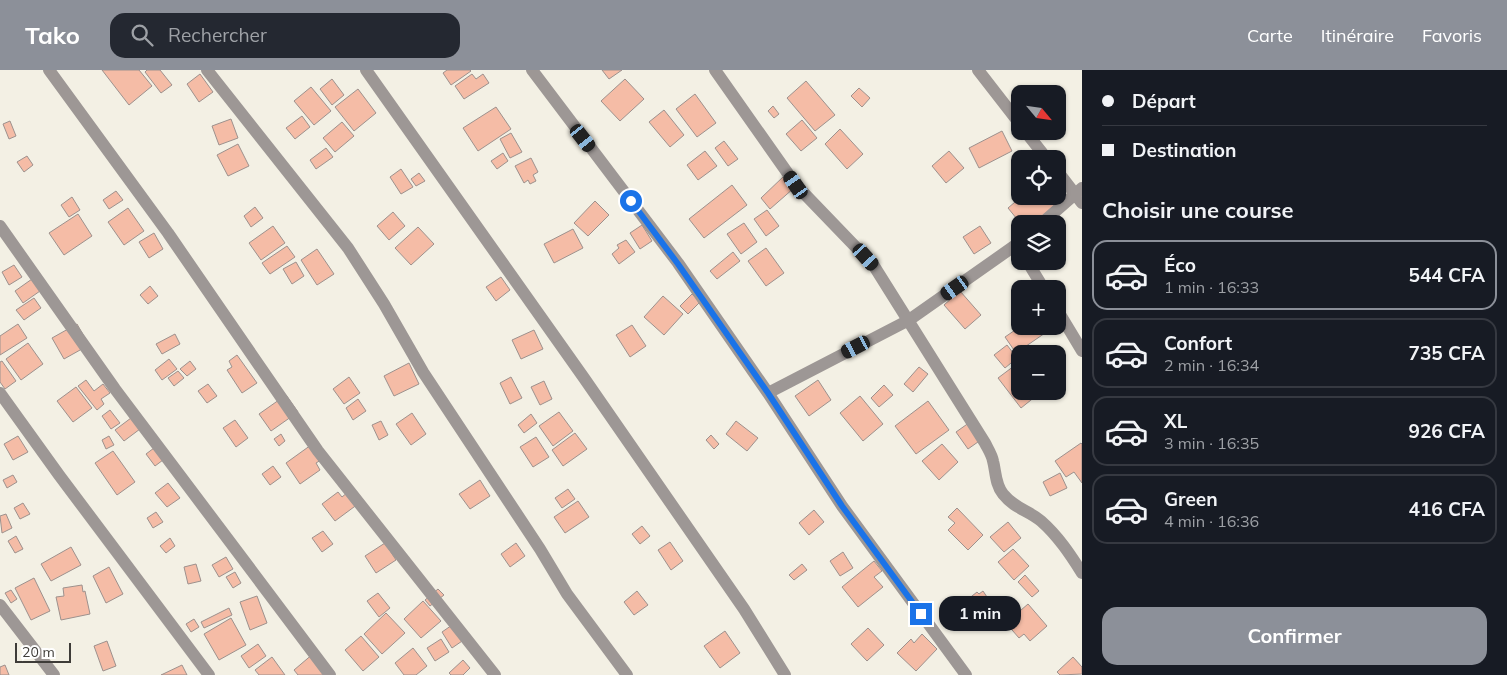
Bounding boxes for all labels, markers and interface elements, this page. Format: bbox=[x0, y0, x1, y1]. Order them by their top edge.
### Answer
search box bbox=[110, 13, 460, 58]
text: Tako bbox=[25, 20, 80, 50]
icon: search bbox=[128, 21, 156, 49]
text: Rechercher bbox=[168, 23, 267, 47]
text: Carte bbox=[1247, 24, 1293, 47]
text: Itinéraire bbox=[1321, 24, 1394, 47]
text: Favoris bbox=[1422, 24, 1482, 47]
north arrow bbox=[1011, 85, 1066, 140]
map controls bbox=[1011, 85, 1066, 400]
text: Départ bbox=[1132, 89, 1196, 113]
car bbox=[567, 122, 598, 154]
text: Destination bbox=[1132, 138, 1237, 162]
button: locate bbox=[1011, 150, 1066, 205]
car bbox=[781, 168, 810, 202]
route start bbox=[620, 190, 642, 212]
text: Choisir une course bbox=[1102, 196, 1294, 224]
button: layers bbox=[1011, 215, 1066, 270]
car bbox=[850, 241, 881, 273]
icon: car bbox=[1104, 253, 1149, 298]
text: Éco bbox=[1164, 253, 1196, 277]
text: 544 CFA bbox=[1409, 263, 1485, 287]
car bbox=[938, 273, 971, 303]
text: 1 min · 16:33 bbox=[1164, 277, 1259, 297]
button: + bbox=[1011, 280, 1066, 335]
icon: car bbox=[1104, 331, 1149, 376]
text: Confort bbox=[1164, 331, 1232, 355]
car bbox=[839, 334, 872, 360]
text: 735 CFA bbox=[1409, 341, 1485, 365]
button: − bbox=[1011, 345, 1066, 400]
text: 2 min · 16:34 bbox=[1164, 355, 1259, 375]
icon: car bbox=[1104, 409, 1149, 454]
text: XL bbox=[1164, 409, 1187, 433]
text: 926 CFA bbox=[1409, 419, 1485, 443]
text: 3 min · 16:35 bbox=[1164, 433, 1259, 453]
icon: car bbox=[1104, 487, 1149, 532]
text: Green bbox=[1164, 487, 1218, 511]
text: 416 CFA bbox=[1409, 497, 1485, 521]
text: 4 min · 16:36 bbox=[1164, 511, 1259, 531]
callout: 1 min bbox=[938, 596, 1021, 632]
route end bbox=[910, 603, 932, 625]
text: 1 min bbox=[959, 603, 1001, 623]
button: Confirmer bbox=[1102, 607, 1487, 665]
scale bar bbox=[15, 640, 71, 663]
text: 20 m bbox=[22, 643, 55, 661]

